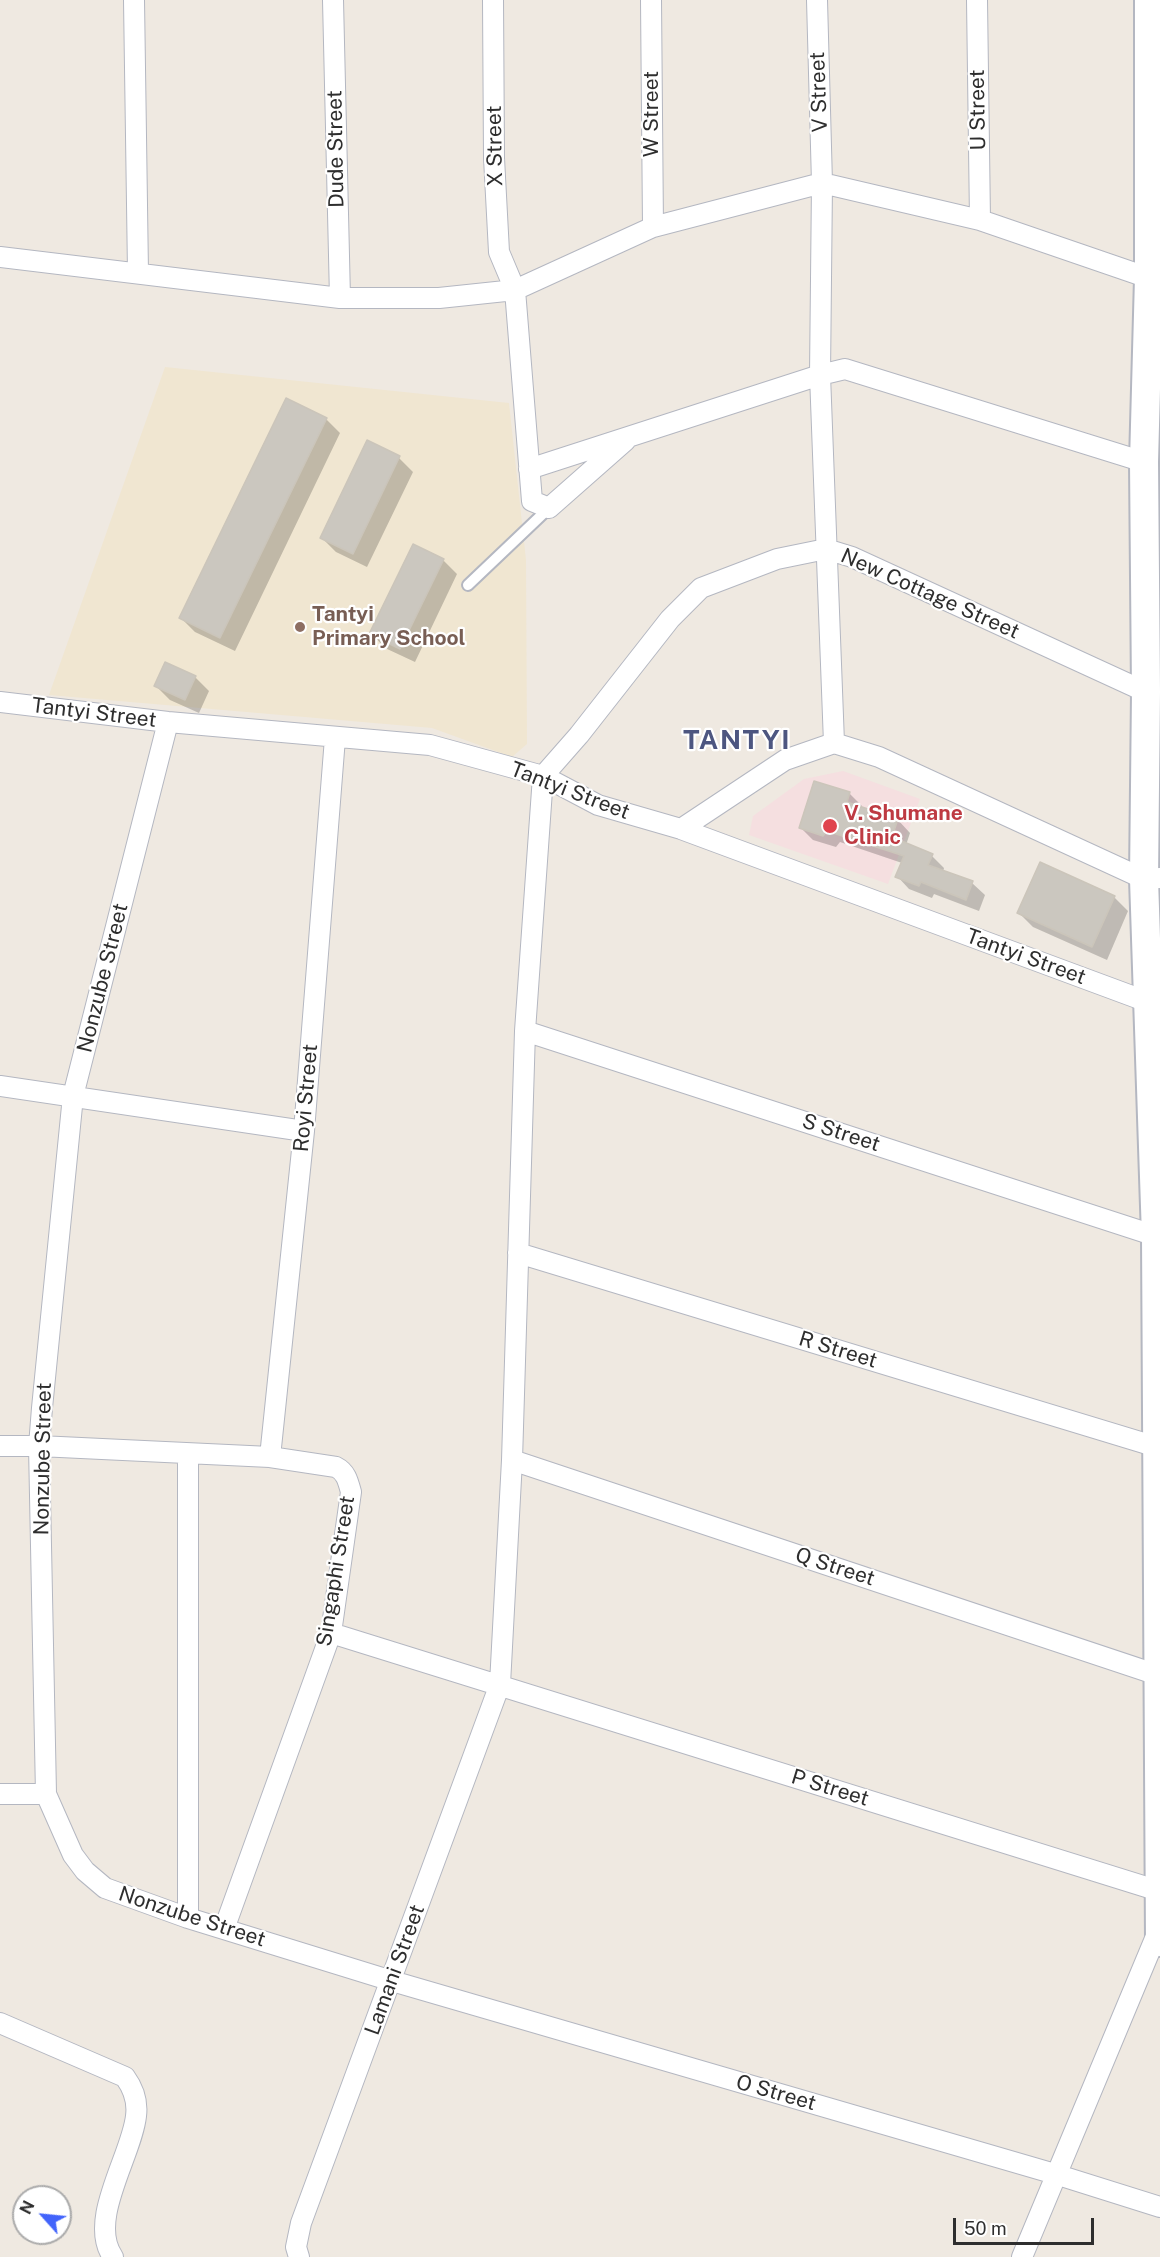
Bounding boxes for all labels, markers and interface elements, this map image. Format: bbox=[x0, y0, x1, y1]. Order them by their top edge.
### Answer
street label: V Street bbox=[805, 51, 833, 133]
street label: U Street bbox=[965, 69, 991, 151]
street label: W Street bbox=[639, 71, 665, 157]
street label: Dude Street bbox=[322, 90, 350, 208]
street label: X Street bbox=[482, 105, 508, 187]
street label: New Cottage Street bbox=[837, 543, 1023, 645]
place label: Tantyi Primary School bbox=[312, 602, 465, 652]
marker: Tantyi Primary School bbox=[293, 620, 307, 634]
street label: Tantyi Street bbox=[30, 693, 158, 733]
district label: TANTYI bbox=[683, 725, 791, 757]
street label: Tantyi Street bbox=[507, 757, 633, 825]
place label: V. Shumane Clinic bbox=[844, 801, 963, 851]
marker: V. Shumane Clinic bbox=[821, 817, 839, 835]
street label: Nonzube Street bbox=[72, 901, 134, 1055]
street label: Tantyi Street bbox=[963, 924, 1089, 990]
street label: Royi Street bbox=[289, 1043, 323, 1153]
street label: S Street bbox=[799, 1109, 883, 1157]
street label: R Street bbox=[796, 1326, 880, 1374]
street label: Nonzube Street bbox=[29, 1382, 57, 1536]
street label: Singaphi Street bbox=[312, 1494, 360, 1648]
street label: Q Street bbox=[792, 1542, 878, 1592]
street label: P Street bbox=[788, 1764, 872, 1812]
street label: Nonzube Street bbox=[115, 1881, 269, 1953]
street label: Lamani Street bbox=[360, 1901, 430, 2039]
street label: O Street bbox=[733, 2070, 819, 2116]
north arrow bbox=[12, 2185, 72, 2245]
text: N bbox=[16, 2198, 39, 2217]
scale bar bbox=[956, 2206, 1097, 2244]
text: 50 m bbox=[964, 2218, 1007, 2239]

